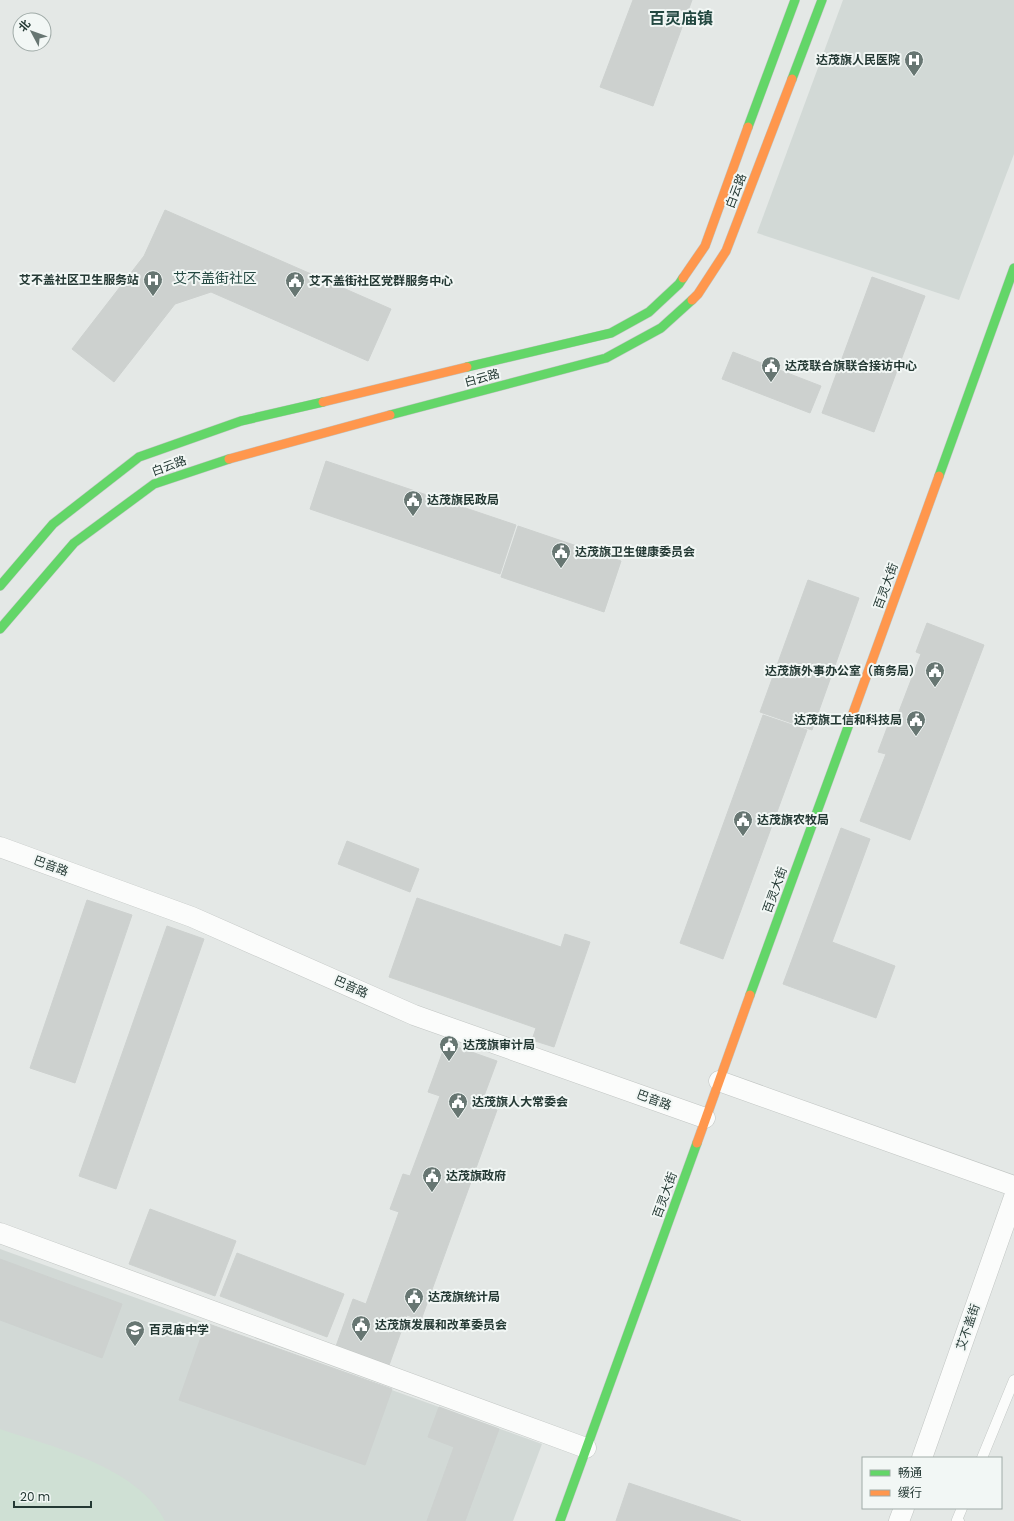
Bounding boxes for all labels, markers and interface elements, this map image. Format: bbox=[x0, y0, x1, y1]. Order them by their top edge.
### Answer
district label: 百灵庙镇 bbox=[649, 7, 713, 30]
north arrow bbox=[12, 12, 52, 52]
text: 北 bbox=[15, 16, 34, 35]
hospital icon: 达茂旗人民医院 bbox=[903, 49, 925, 77]
place label: 达茂旗人民医院 bbox=[816, 51, 900, 68]
street label: 白云路 bbox=[721, 171, 750, 211]
district label: 艾不盖街社区 bbox=[173, 268, 257, 288]
hospital icon: 艾不盖社区卫生服务站 bbox=[142, 269, 164, 297]
public building icon: 艾不盖街社区党群服务中心 bbox=[284, 270, 306, 298]
place label: 艾不盖社区卫生服务站 bbox=[19, 271, 139, 288]
place label: 艾不盖街社区党群服务中心 bbox=[309, 272, 453, 289]
public building icon: 达茂联合旗联合接访中心 bbox=[760, 355, 782, 383]
place label: 达茂联合旗联合接访中心 bbox=[785, 357, 917, 374]
street label: 白云路 bbox=[462, 365, 501, 390]
street label: 白云路 bbox=[149, 451, 189, 480]
public building icon: 达茂旗民政局 bbox=[402, 489, 424, 517]
place label: 达茂旗民政局 bbox=[427, 491, 499, 508]
public building icon: 达茂旗卫生健康委员会 bbox=[550, 541, 572, 569]
place label: 达茂旗卫生健康委员会 bbox=[575, 543, 695, 560]
street label: 百灵大街 bbox=[869, 560, 902, 611]
public building icon: 达茂旗外事办公室（商务局） bbox=[924, 660, 946, 688]
place label: 达茂旗外事办公室（商务局） bbox=[765, 662, 921, 679]
public building icon: 达茂旗工信和科技局 bbox=[905, 709, 927, 737]
place label: 达茂旗工信和科技局 bbox=[794, 711, 902, 728]
public building icon: 达茂旗农牧局 bbox=[732, 809, 754, 837]
place label: 达茂旗农牧局 bbox=[757, 811, 829, 828]
street label: 巴音路 bbox=[31, 851, 71, 880]
street label: 百灵大街 bbox=[758, 864, 791, 915]
street label: 巴音路 bbox=[331, 971, 371, 1002]
public building icon: 达茂旗审计局 bbox=[438, 1034, 460, 1062]
place label: 达茂旗审计局 bbox=[463, 1036, 535, 1053]
street label: 巴音路 bbox=[634, 1085, 674, 1114]
public building icon: 达茂旗人大常委会 bbox=[447, 1091, 469, 1119]
place label: 达茂旗人大常委会 bbox=[472, 1093, 568, 1110]
public building icon: 达茂旗政府 bbox=[421, 1165, 443, 1193]
place label: 达茂旗政府 bbox=[446, 1167, 506, 1184]
street label: 百灵大街 bbox=[648, 1169, 681, 1220]
public building icon: 达茂旗统计局 bbox=[403, 1286, 425, 1314]
place label: 达茂旗统计局 bbox=[428, 1288, 500, 1305]
street label: 艾不盖街 bbox=[952, 1301, 983, 1352]
public building icon: 达茂旗发展和改革委员会 bbox=[350, 1314, 372, 1342]
place label: 达茂旗发展和改革委员会 bbox=[375, 1316, 507, 1333]
school or university icon: 百灵庙中学 bbox=[124, 1319, 146, 1347]
place label: 百灵庙中学 bbox=[149, 1321, 209, 1338]
legend bbox=[862, 1457, 1002, 1509]
text: 畅通 bbox=[898, 1464, 922, 1481]
scale bar bbox=[14, 1483, 91, 1509]
text: 缓行 bbox=[898, 1484, 922, 1501]
text: 20 m bbox=[20, 1488, 50, 1505]

